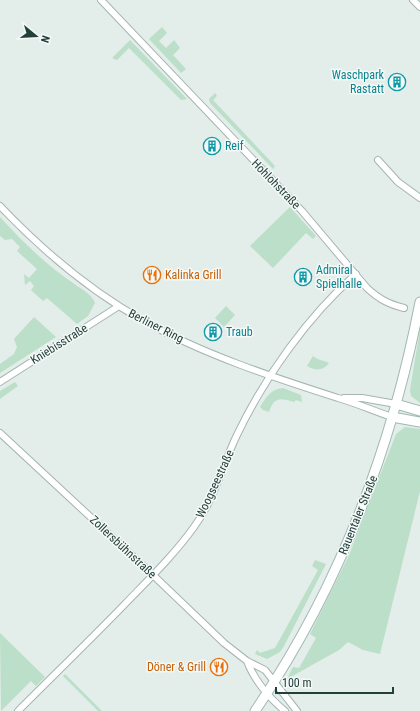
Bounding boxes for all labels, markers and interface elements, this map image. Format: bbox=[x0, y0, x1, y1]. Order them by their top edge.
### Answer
north arrow bbox=[16, 16, 56, 56]
text: N bbox=[38, 34, 52, 44]
place label: Waschpark Rastatt bbox=[332, 68, 385, 96]
building icon: Waschpark Rastatt bbox=[387, 72, 407, 92]
building icon: Reif bbox=[202, 136, 222, 156]
place label: Reif bbox=[225, 139, 244, 153]
street label: Hohlohstraße bbox=[249, 156, 303, 212]
place label: Admiral Spielhalle bbox=[316, 263, 362, 291]
restaurant icon: Kalinka Grill bbox=[142, 265, 162, 285]
building icon: Admiral Spielhalle bbox=[293, 267, 313, 287]
place label: Kalinka Grill bbox=[165, 268, 222, 282]
street label: Berliner Ring bbox=[126, 306, 186, 346]
street label: Kniebisstraße bbox=[28, 321, 91, 367]
building icon: Traub bbox=[203, 322, 223, 342]
place label: Traub bbox=[226, 325, 253, 339]
street label: Woogseestraße bbox=[193, 447, 237, 520]
street label: Rauentaler Straße bbox=[336, 473, 380, 557]
street label: Zollersbühnstraße bbox=[87, 513, 159, 582]
restaurant icon: Döner & Grill bbox=[209, 657, 229, 677]
place label: Döner & Grill bbox=[147, 660, 206, 674]
scale bar bbox=[276, 669, 393, 695]
text: 100 m bbox=[282, 676, 312, 690]

